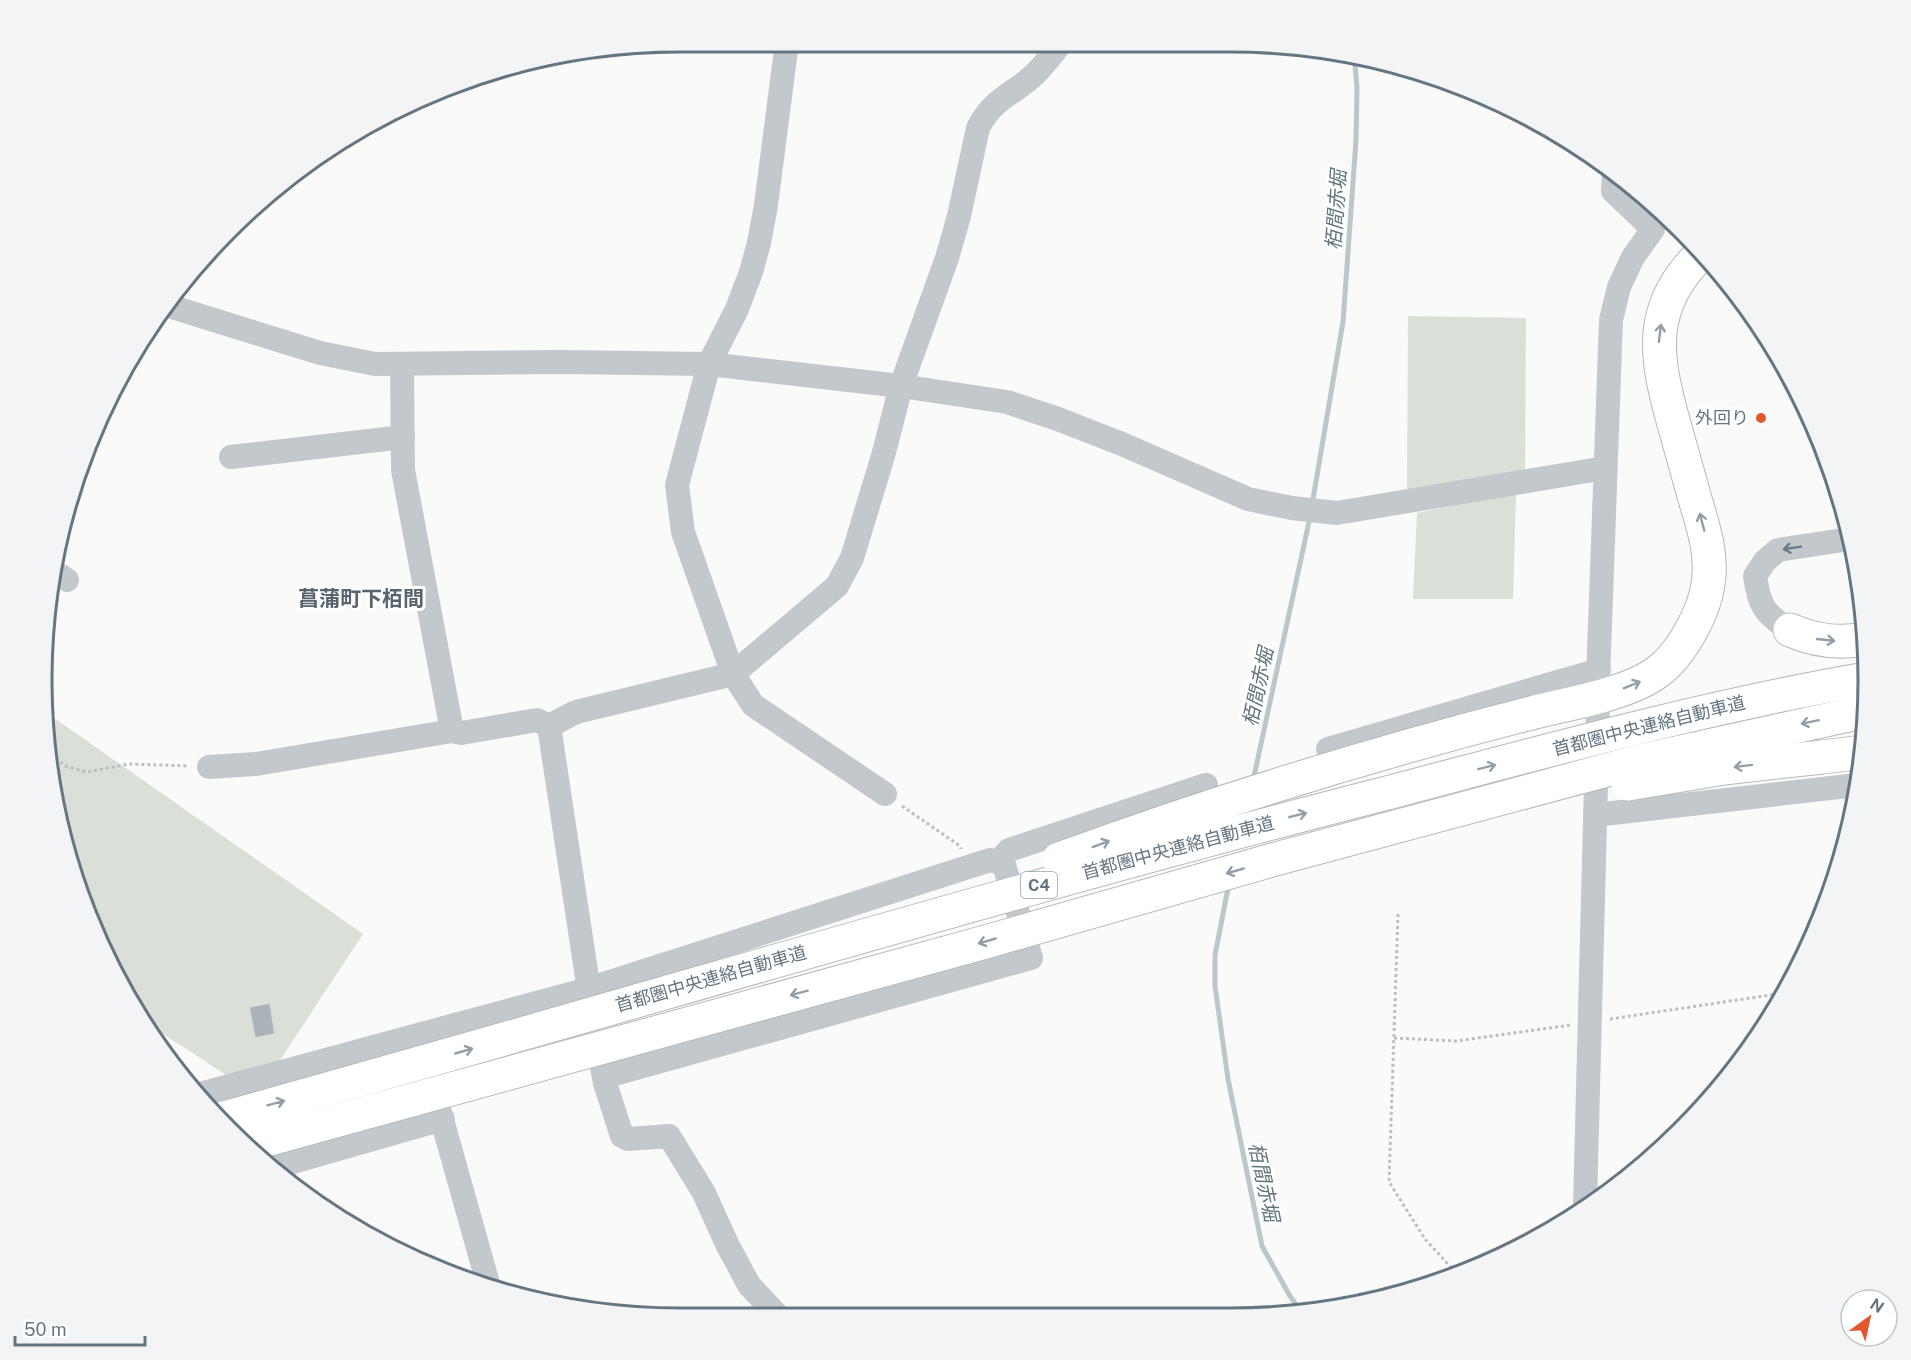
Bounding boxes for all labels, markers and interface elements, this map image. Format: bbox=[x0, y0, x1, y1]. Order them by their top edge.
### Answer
water label: 栢間赤堀 bbox=[1321, 166, 1351, 251]
one-way arrow bbox=[1655, 324, 1666, 344]
place label: 外回り bbox=[1695, 407, 1749, 428]
marker: 外回り bbox=[1754, 411, 1768, 425]
one-way arrow bbox=[1696, 513, 1707, 532]
one-way arrow bbox=[1783, 543, 1803, 554]
district label: 菖蒲町下栢間 bbox=[298, 586, 424, 611]
one-way arrow bbox=[1816, 635, 1836, 646]
water label: 栢間赤堀 bbox=[1238, 642, 1279, 729]
one-way arrow bbox=[1622, 679, 1641, 690]
street label: 首都圏中央連絡自動車道 bbox=[1550, 691, 1747, 760]
one-way arrow bbox=[1801, 717, 1820, 728]
one-way arrow bbox=[1477, 760, 1496, 772]
one-way arrow bbox=[1734, 761, 1754, 772]
one-way arrow bbox=[1288, 809, 1307, 821]
street label: 首都圏中央連絡自動車道 bbox=[1080, 812, 1276, 883]
one-way arrow bbox=[1091, 838, 1110, 849]
one-way arrow bbox=[1226, 866, 1245, 877]
road number: C4 bbox=[1021, 872, 1057, 898]
one-way arrow bbox=[978, 936, 997, 947]
street label: 首都圏中央連絡自動車道 bbox=[613, 941, 809, 1016]
one-way arrow bbox=[790, 988, 809, 999]
one-way arrow bbox=[454, 1045, 473, 1056]
one-way arrow bbox=[266, 1097, 285, 1108]
water label: 栢間赤堀 bbox=[1244, 1140, 1285, 1227]
north arrow bbox=[1839, 1288, 1899, 1348]
text: N bbox=[1866, 1294, 1887, 1317]
scale bar bbox=[15, 1309, 146, 1347]
text: 50 m bbox=[24, 1319, 67, 1340]

